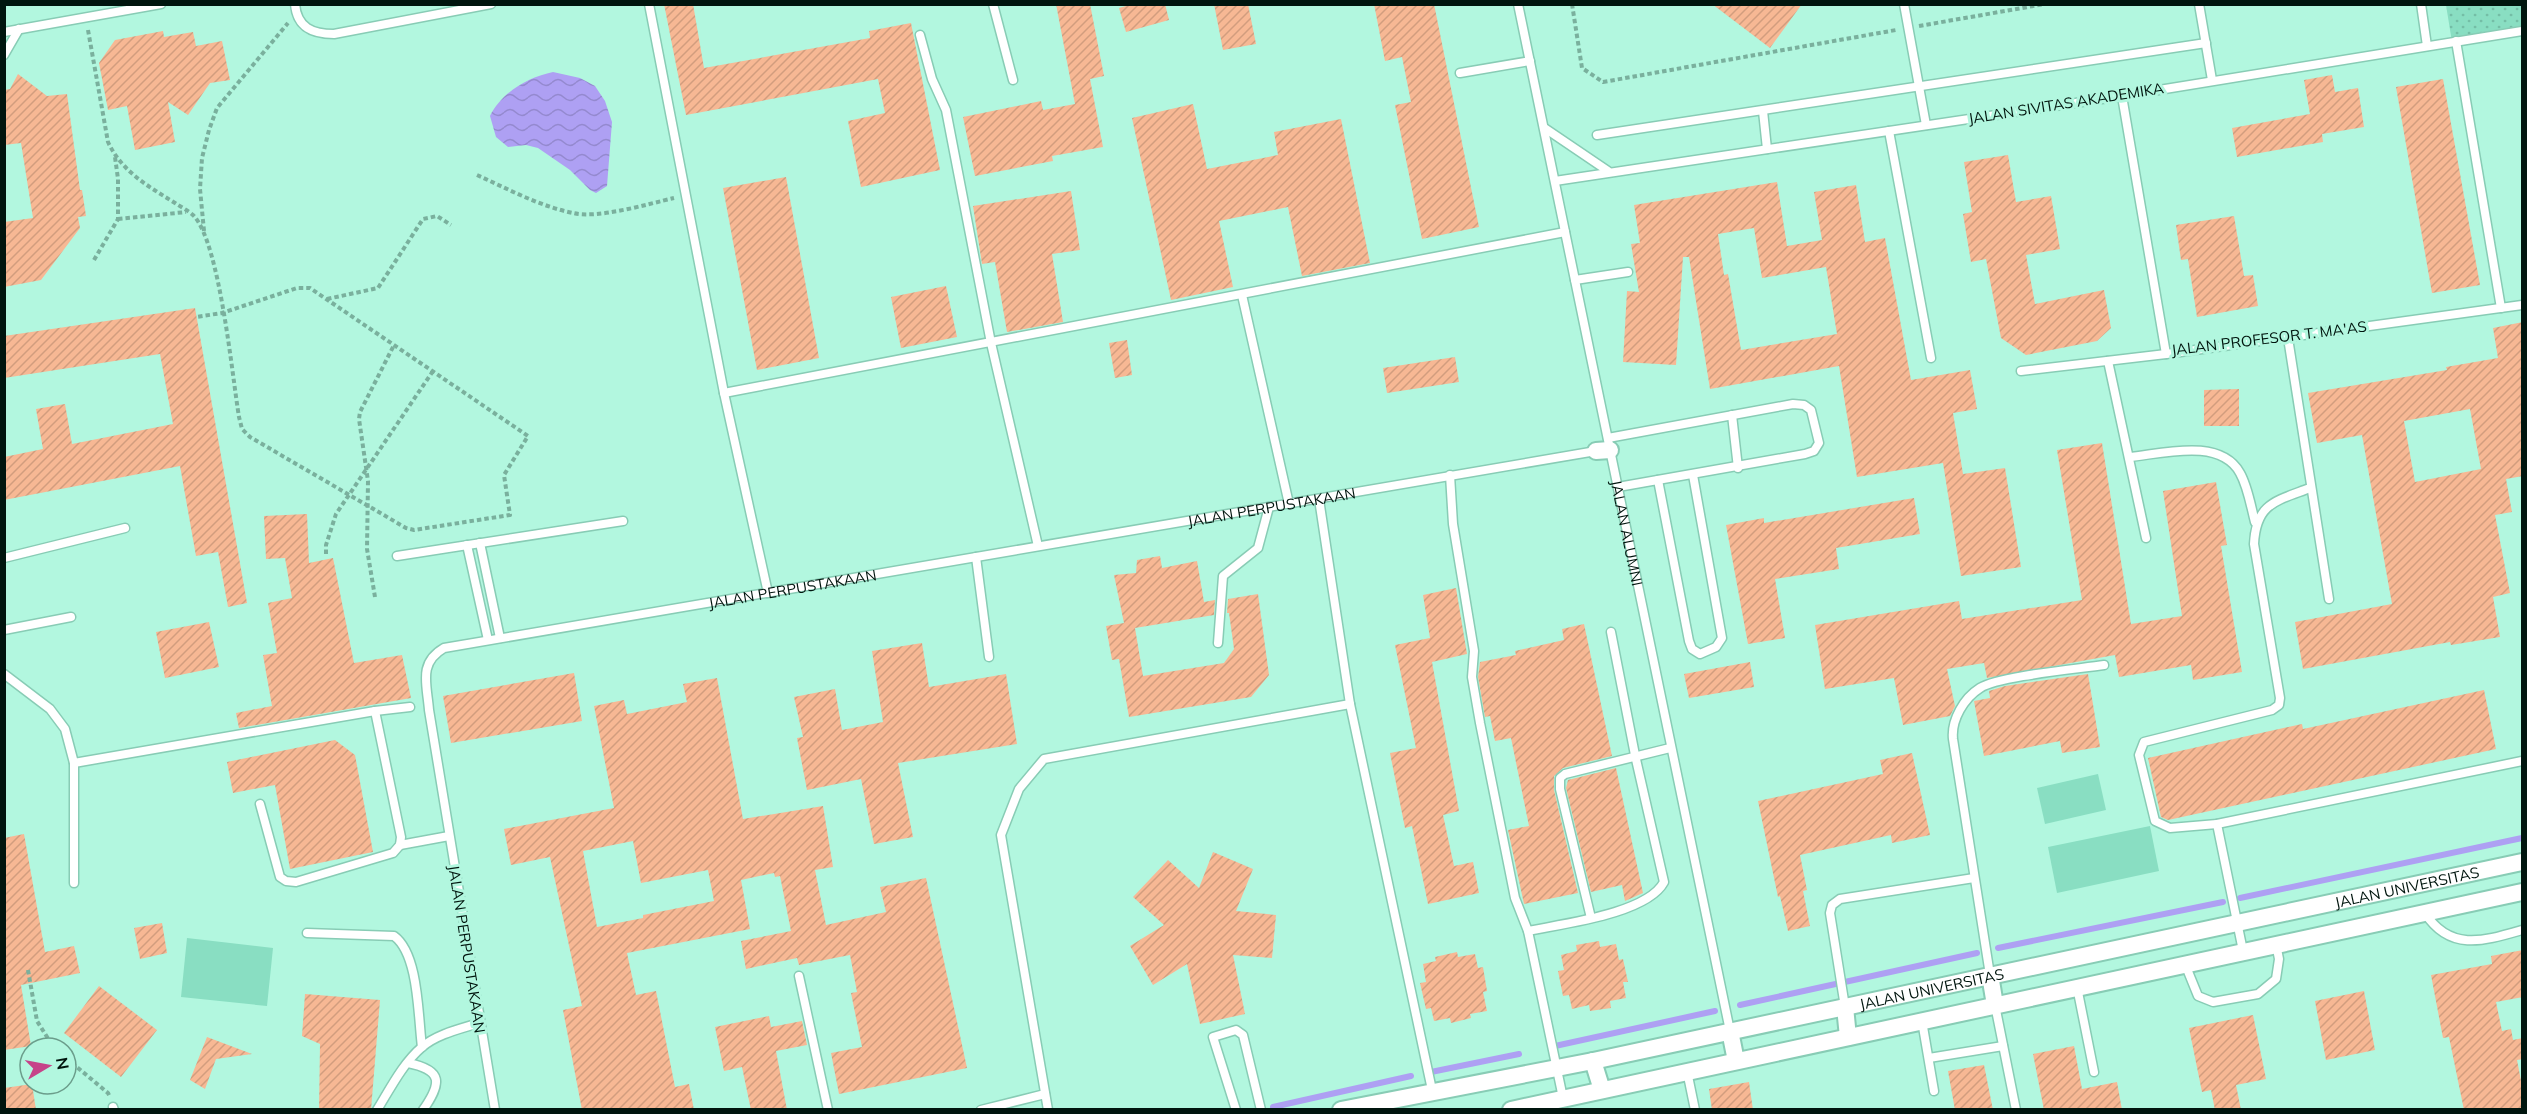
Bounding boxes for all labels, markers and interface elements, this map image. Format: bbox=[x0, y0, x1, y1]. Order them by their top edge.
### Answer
street label: JALAN SIVITAS AKADEMIKA bbox=[1967, 78, 2165, 128]
street label: JALAN PROFESOR T. MA'AS bbox=[2170, 317, 2368, 359]
street label: JALAN ALUMNI bbox=[1607, 478, 1647, 588]
street label: JALAN PERPUSTAKAAN bbox=[1186, 483, 1357, 530]
street label: JALAN PERPUSTAKAAN bbox=[707, 565, 878, 612]
street label: JALAN UNIVERSITAS bbox=[2333, 862, 2481, 911]
street label: JALAN PERPUSTAKAAN bbox=[444, 864, 490, 1034]
street label: JALAN UNIVERSITAS bbox=[1858, 964, 2006, 1013]
north arrow bbox=[18, 1036, 78, 1096]
text: N bbox=[52, 1056, 74, 1071]

